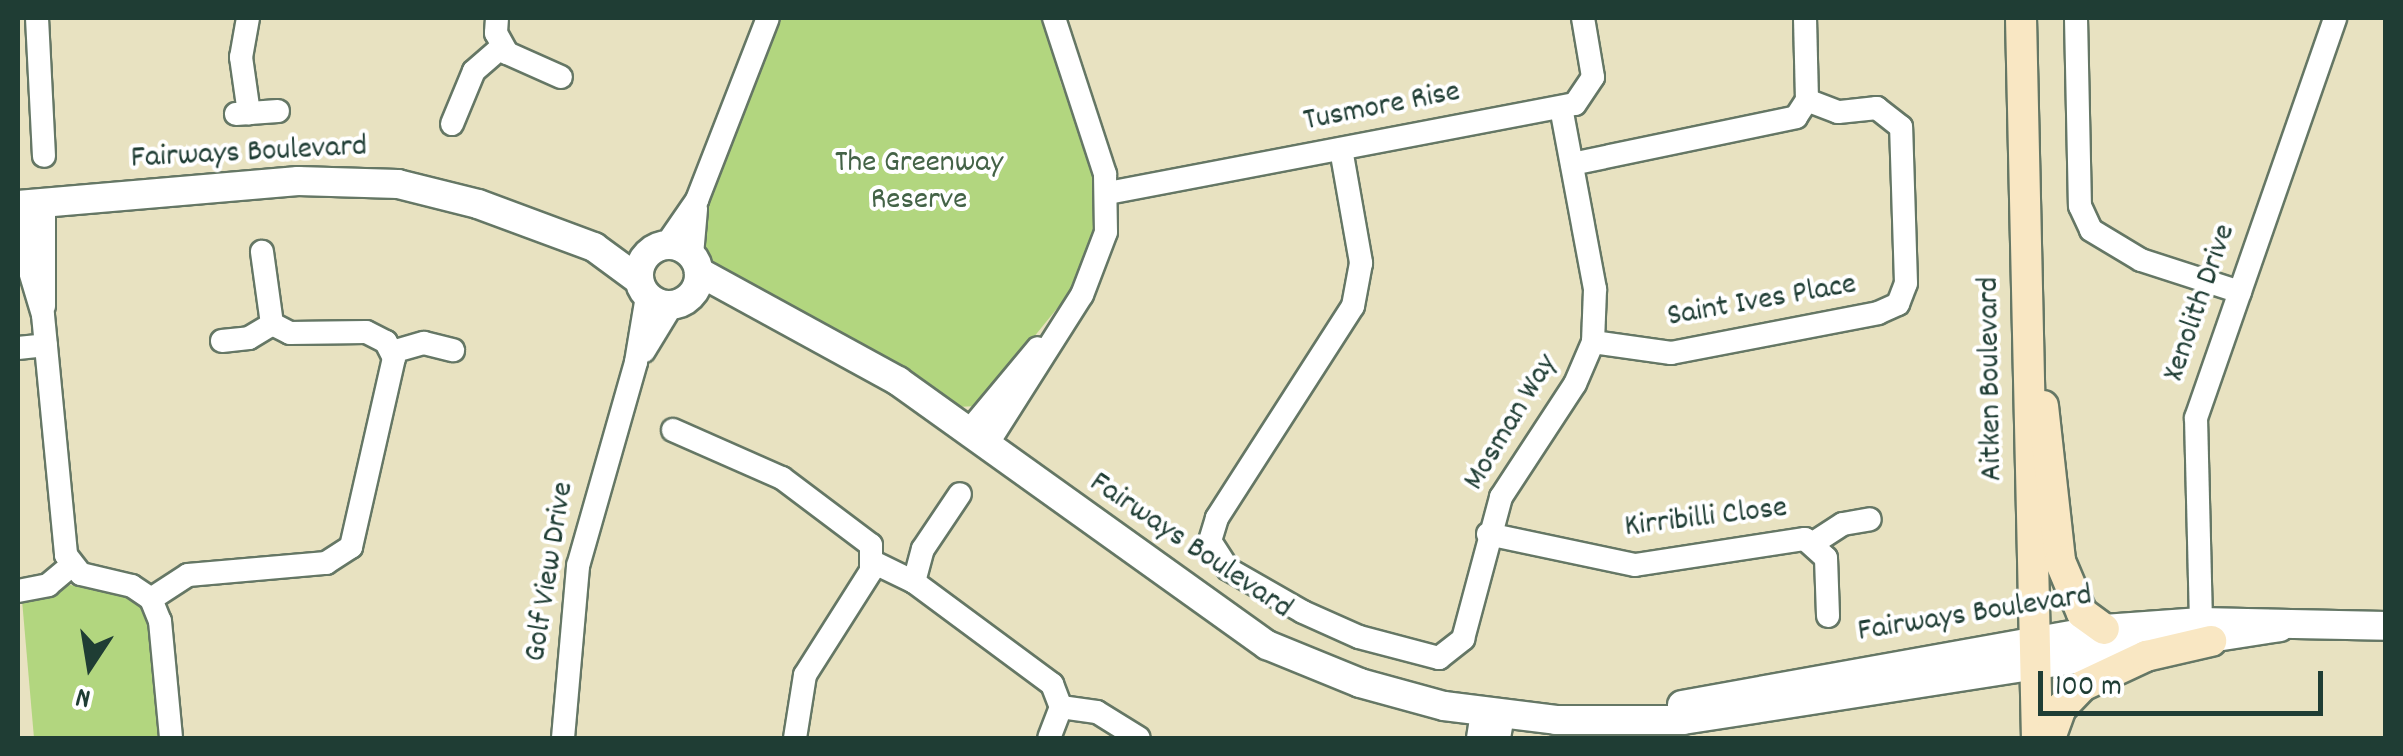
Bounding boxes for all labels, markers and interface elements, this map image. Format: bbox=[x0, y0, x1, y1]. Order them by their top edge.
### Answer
street label: Tusmore Rise bbox=[1301, 74, 1463, 142]
street label: Fairways Boulevard bbox=[130, 129, 368, 179]
park label: The Greenway Reserve bbox=[835, 146, 1003, 221]
street label: Xenolith Drive bbox=[2156, 220, 2246, 386]
street label: Saint Ives Place bbox=[1665, 266, 1859, 338]
street label: Aitken Boulevard bbox=[1971, 276, 2013, 482]
street label: Mosman Way bbox=[1456, 348, 1568, 498]
street label: Fairways Boulevard bbox=[1081, 465, 1299, 629]
street label: Golf View Drive bbox=[518, 479, 584, 665]
street label: Kirribilli Close bbox=[1622, 490, 1790, 548]
street label: Fairways Boulevard bbox=[1855, 578, 2095, 652]
north arrow bbox=[40, 616, 140, 716]
scale bar bbox=[2043, 651, 2328, 713]
text: 100 m bbox=[2055, 667, 2122, 710]
text: N bbox=[73, 674, 95, 716]

